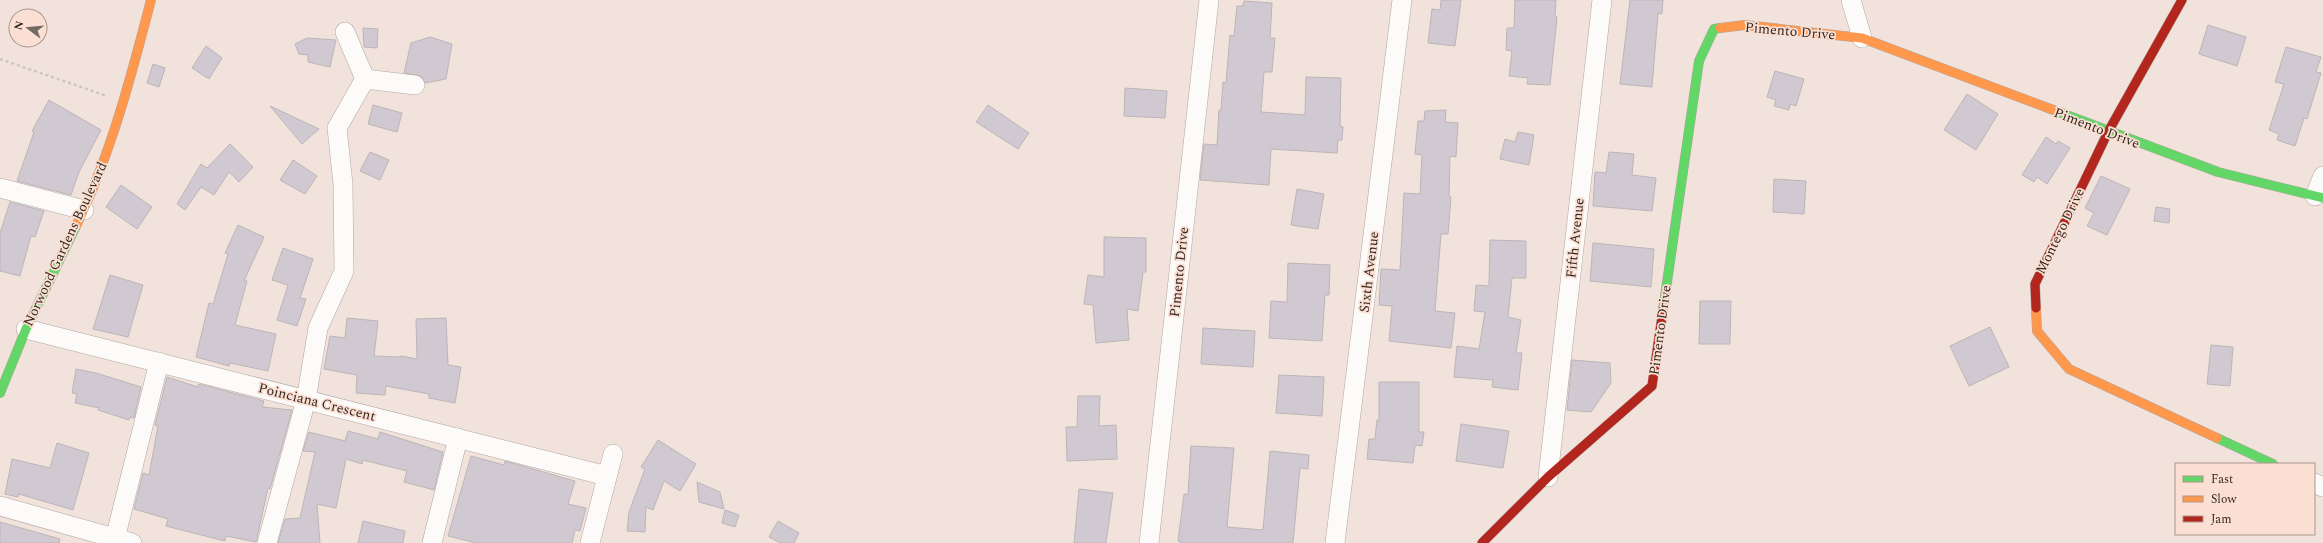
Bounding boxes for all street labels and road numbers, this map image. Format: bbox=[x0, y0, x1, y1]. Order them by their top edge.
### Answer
street label: Pimento Drive bbox=[1744, 17, 1836, 45]
street label: Pimento Drive bbox=[2051, 102, 2143, 154]
street label: Norwood Gardens Boulevard bbox=[18, 158, 113, 330]
street label: Montego Drive bbox=[2030, 184, 2090, 278]
street label: Fifth Avenue bbox=[1560, 197, 1590, 279]
street label: Pimento Drive bbox=[1164, 226, 1194, 318]
street label: Sixth Avenue bbox=[1354, 230, 1384, 314]
street label: Pimento Drive bbox=[1643, 283, 1677, 376]
street label: Poinciana Crescent bbox=[256, 377, 378, 427]

